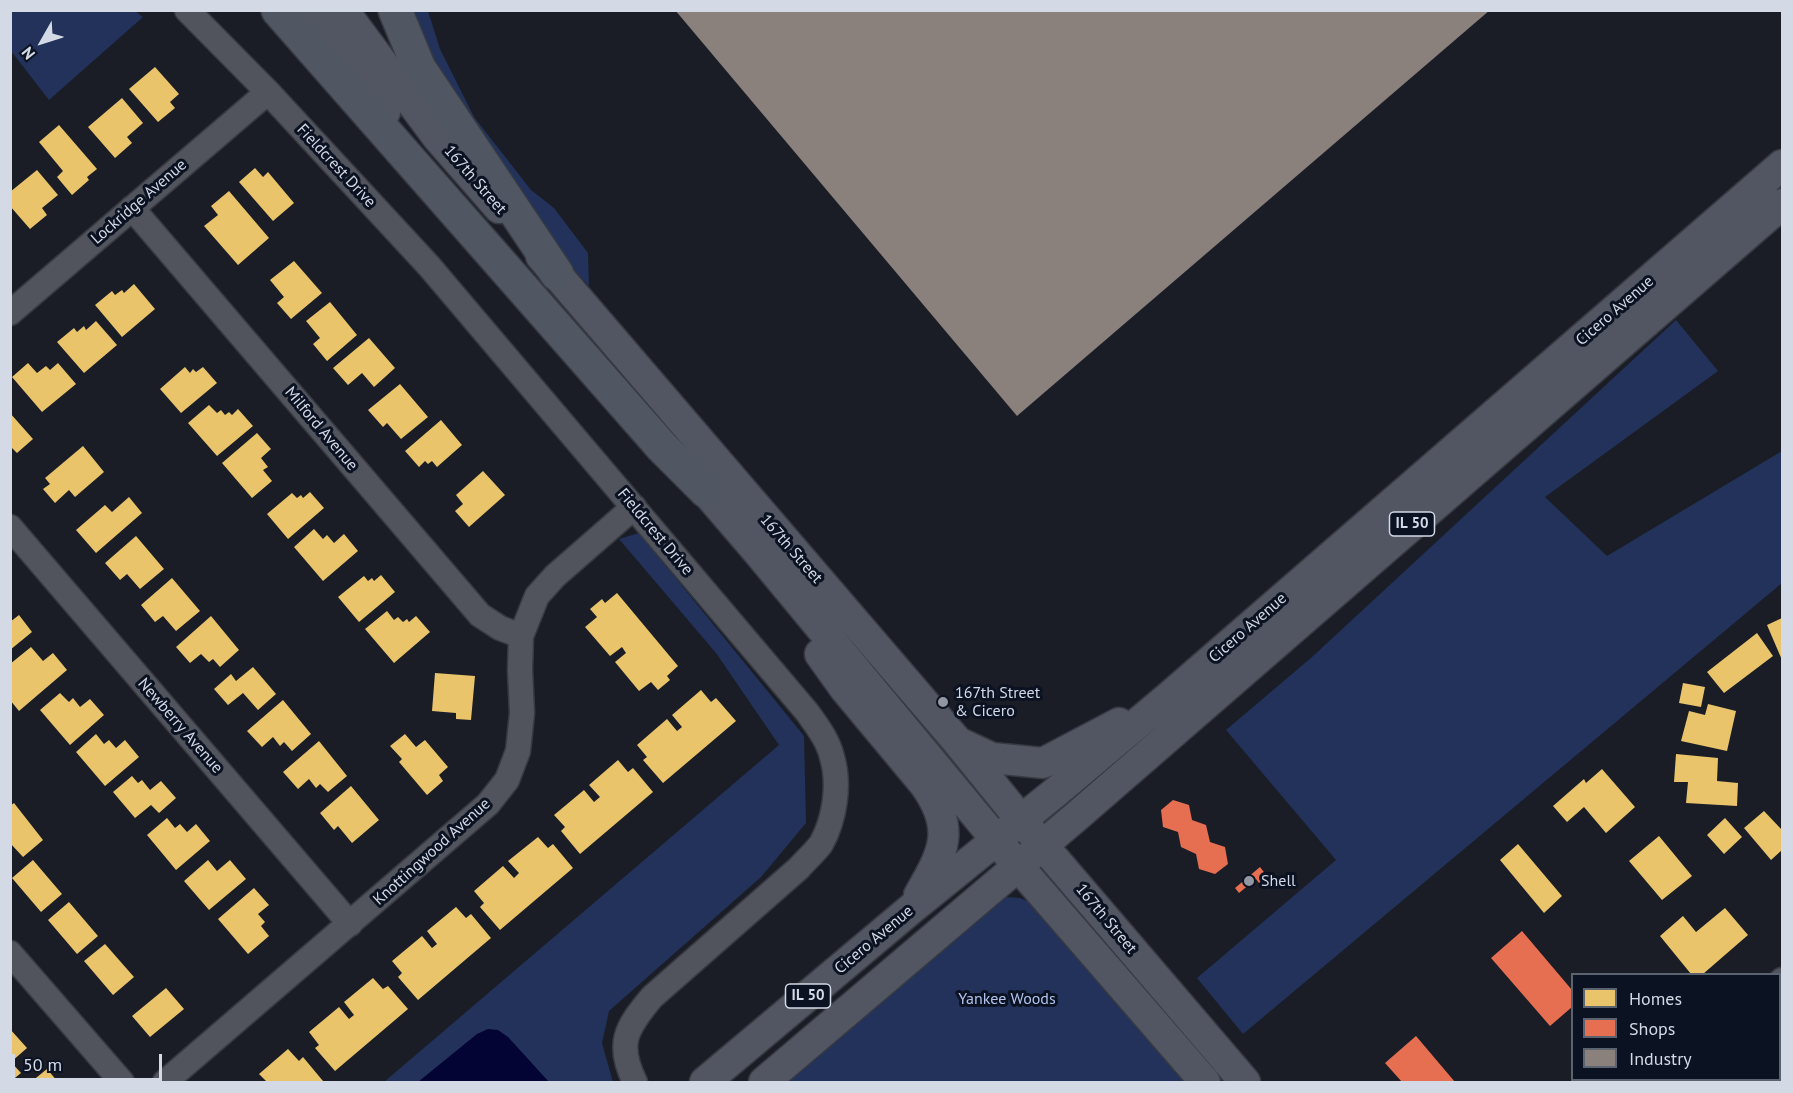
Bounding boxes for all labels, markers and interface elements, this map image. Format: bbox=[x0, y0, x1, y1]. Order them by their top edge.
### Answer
north arrow bbox=[12, 12, 72, 72]
text: N bbox=[17, 43, 39, 64]
street label: Fieldcrest Drive bbox=[292, 120, 380, 212]
street label: 167th Street bbox=[440, 142, 510, 218]
street label: Lockridge Avenue bbox=[87, 155, 191, 249]
street label: Cicero Avenue bbox=[1572, 272, 1658, 350]
street label: Milford Avenue bbox=[280, 383, 362, 475]
street label: Fieldcrest Drive bbox=[613, 485, 697, 579]
street label: 167th Street bbox=[756, 511, 826, 587]
road number: IL 50 bbox=[1390, 512, 1434, 536]
street label: Cicero Avenue bbox=[1205, 589, 1291, 667]
street label: Newberry Avenue bbox=[133, 674, 227, 778]
place label: 167th Street & Cicero bbox=[955, 683, 1040, 721]
marker: 167th Street & Cicero bbox=[936, 695, 950, 709]
street label: Knottingwood Avenue bbox=[370, 794, 494, 910]
place label: Shell bbox=[1261, 871, 1296, 891]
marker: Shell bbox=[1242, 874, 1256, 888]
street label: 167th Street bbox=[1071, 880, 1141, 958]
street label: Cicero Avenue bbox=[831, 902, 917, 978]
legend bbox=[1571, 973, 1781, 1081]
road number: IL 50 bbox=[786, 984, 830, 1008]
text: Homes bbox=[1629, 987, 1682, 1010]
park label: Yankee Woods bbox=[958, 989, 1056, 1009]
text: Shops bbox=[1629, 1017, 1675, 1040]
scale bar bbox=[15, 1042, 165, 1080]
text: Industry bbox=[1629, 1047, 1692, 1070]
text: 50 m bbox=[23, 1053, 62, 1076]

